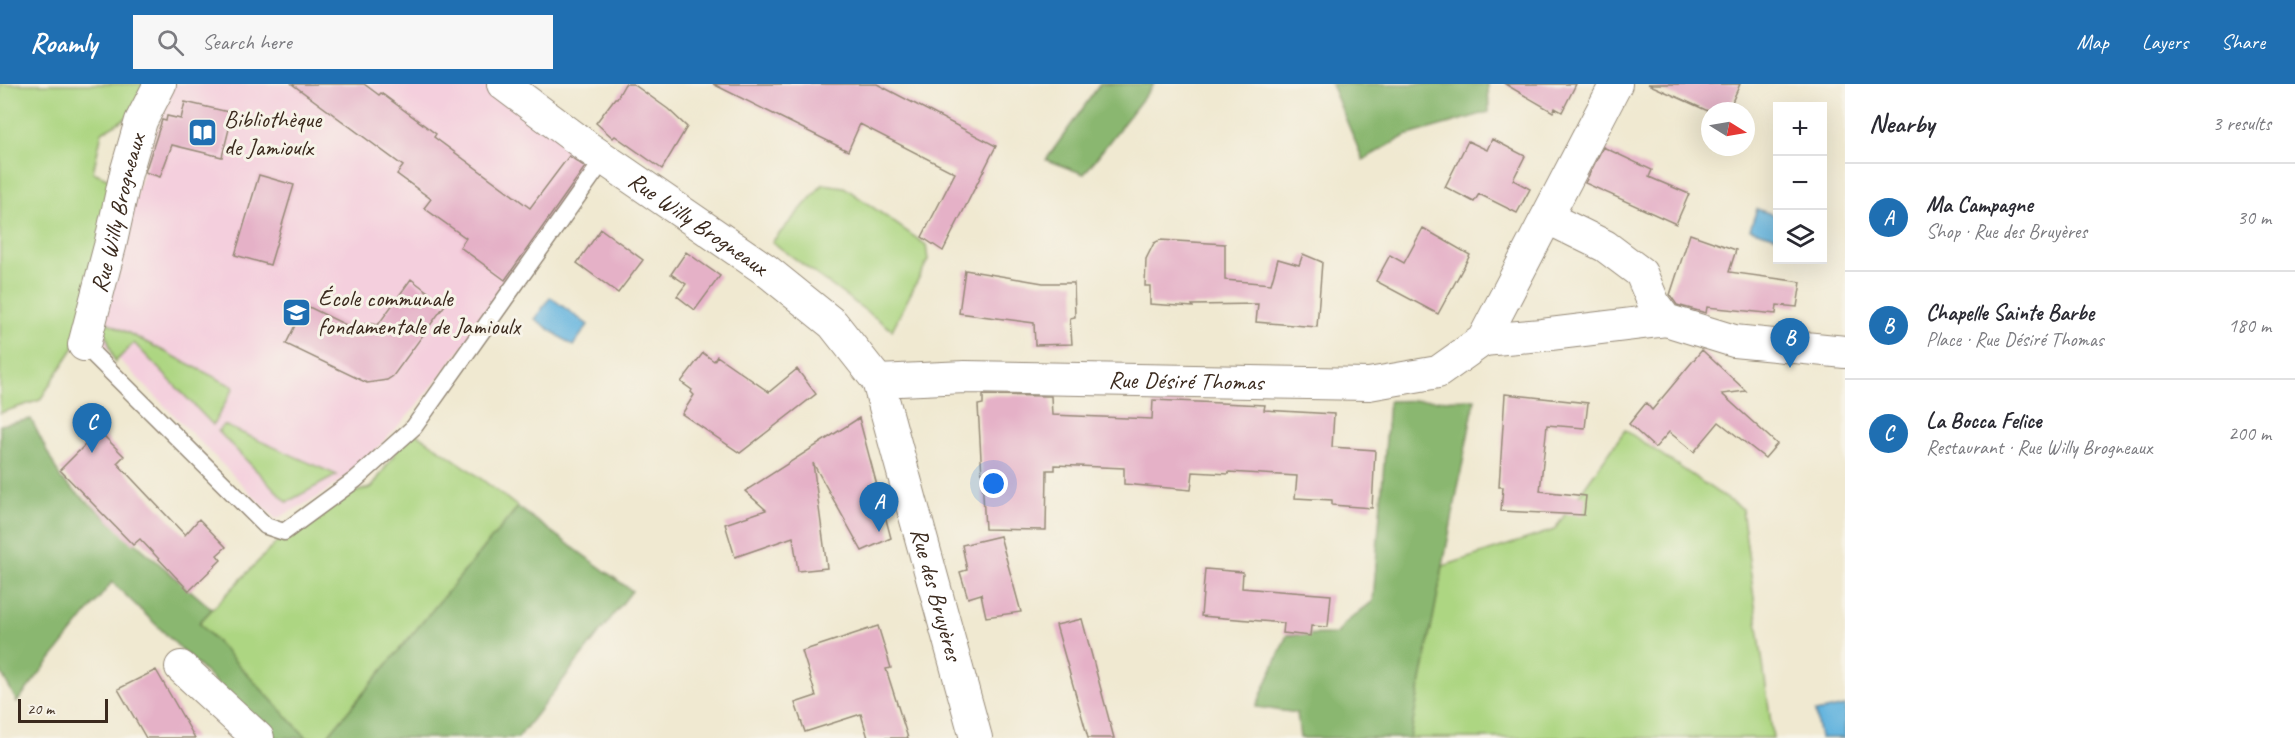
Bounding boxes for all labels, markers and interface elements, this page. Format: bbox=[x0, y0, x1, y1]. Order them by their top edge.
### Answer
search box bbox=[133, 15, 553, 69]
text: Roamly bbox=[30, 25, 97, 60]
icon: search bbox=[154, 26, 187, 59]
text: Search here bbox=[202, 28, 292, 56]
text: Map bbox=[2076, 29, 2109, 55]
text: Layers bbox=[2142, 29, 2188, 55]
text: Share bbox=[2221, 29, 2265, 55]
north arrow bbox=[1701, 102, 1755, 156]
map controls bbox=[1773, 102, 1827, 264]
button: + bbox=[1773, 102, 1827, 156]
place label: Bibliothèque de Jamioulx bbox=[224, 104, 323, 162]
text: Nearby bbox=[1869, 107, 1934, 140]
text: 3 results bbox=[2212, 111, 2271, 136]
library icon: Bibliothèque de Jamioulx bbox=[187, 117, 219, 149]
street label: Rue Willy Brogneaux bbox=[83, 129, 152, 296]
button: − bbox=[1773, 156, 1827, 210]
street label: Rue Willy Brogneaux bbox=[623, 165, 775, 283]
text: Ma Campagne bbox=[1926, 191, 2033, 219]
text: A bbox=[1883, 205, 1894, 230]
text: 30 m bbox=[2237, 205, 2271, 230]
button: layers bbox=[1773, 210, 1827, 264]
text: Shop · Rue des Bruyères bbox=[1926, 219, 2087, 244]
place label: École communale fondamentale de Jamioulx bbox=[318, 283, 522, 341]
school or university icon: École communale fondamentale de Jamioulx bbox=[281, 296, 313, 328]
text: Chapelle Sainte Barbe bbox=[1926, 299, 2094, 327]
text: B bbox=[1883, 313, 1894, 338]
text: 180 m bbox=[2228, 313, 2271, 338]
pin: B bbox=[1770, 318, 1810, 368]
text: Place · Rue Désiré Thomas bbox=[1926, 327, 2104, 352]
street label: Rue Désiré Thomas bbox=[1108, 364, 1265, 397]
pin: C bbox=[72, 404, 112, 453]
text: La Bocca Felice bbox=[1926, 407, 2041, 435]
text: C bbox=[1884, 421, 1893, 446]
text: 200 m bbox=[2228, 421, 2271, 446]
text: Restaurant · Rue Willy Brogneaux bbox=[1926, 435, 2152, 460]
your location bbox=[979, 469, 1008, 498]
pin: A bbox=[860, 482, 898, 532]
street label: Rue des Bruyères bbox=[904, 524, 970, 666]
scale bar bbox=[18, 696, 108, 724]
text: 20 m bbox=[27, 699, 54, 719]

